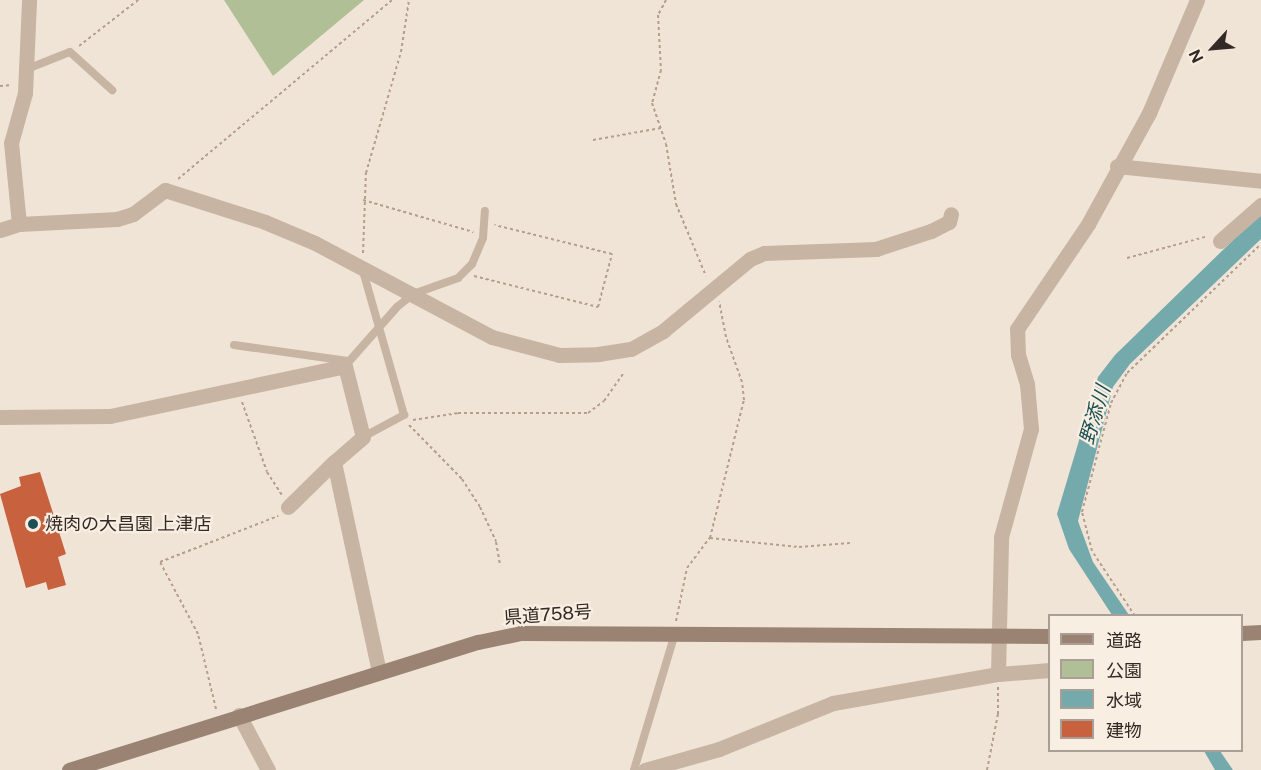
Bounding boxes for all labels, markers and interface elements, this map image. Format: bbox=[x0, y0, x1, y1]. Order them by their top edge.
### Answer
north arrow bbox=[1183, 18, 1243, 78]
text: N bbox=[1185, 46, 1208, 66]
water label: 野添川 bbox=[1075, 383, 1115, 447]
place label: 焼肉の大昌園 上津店 bbox=[45, 513, 211, 535]
marker: 焼肉の大昌園 上津店 bbox=[26, 517, 40, 531]
street label: 県道758号 bbox=[503, 601, 593, 629]
legend bbox=[1048, 614, 1243, 752]
text: 道路 bbox=[1106, 630, 1142, 651]
text: 公園 bbox=[1106, 660, 1142, 681]
text: 水域 bbox=[1106, 690, 1142, 711]
text: 建物 bbox=[1106, 720, 1142, 741]

